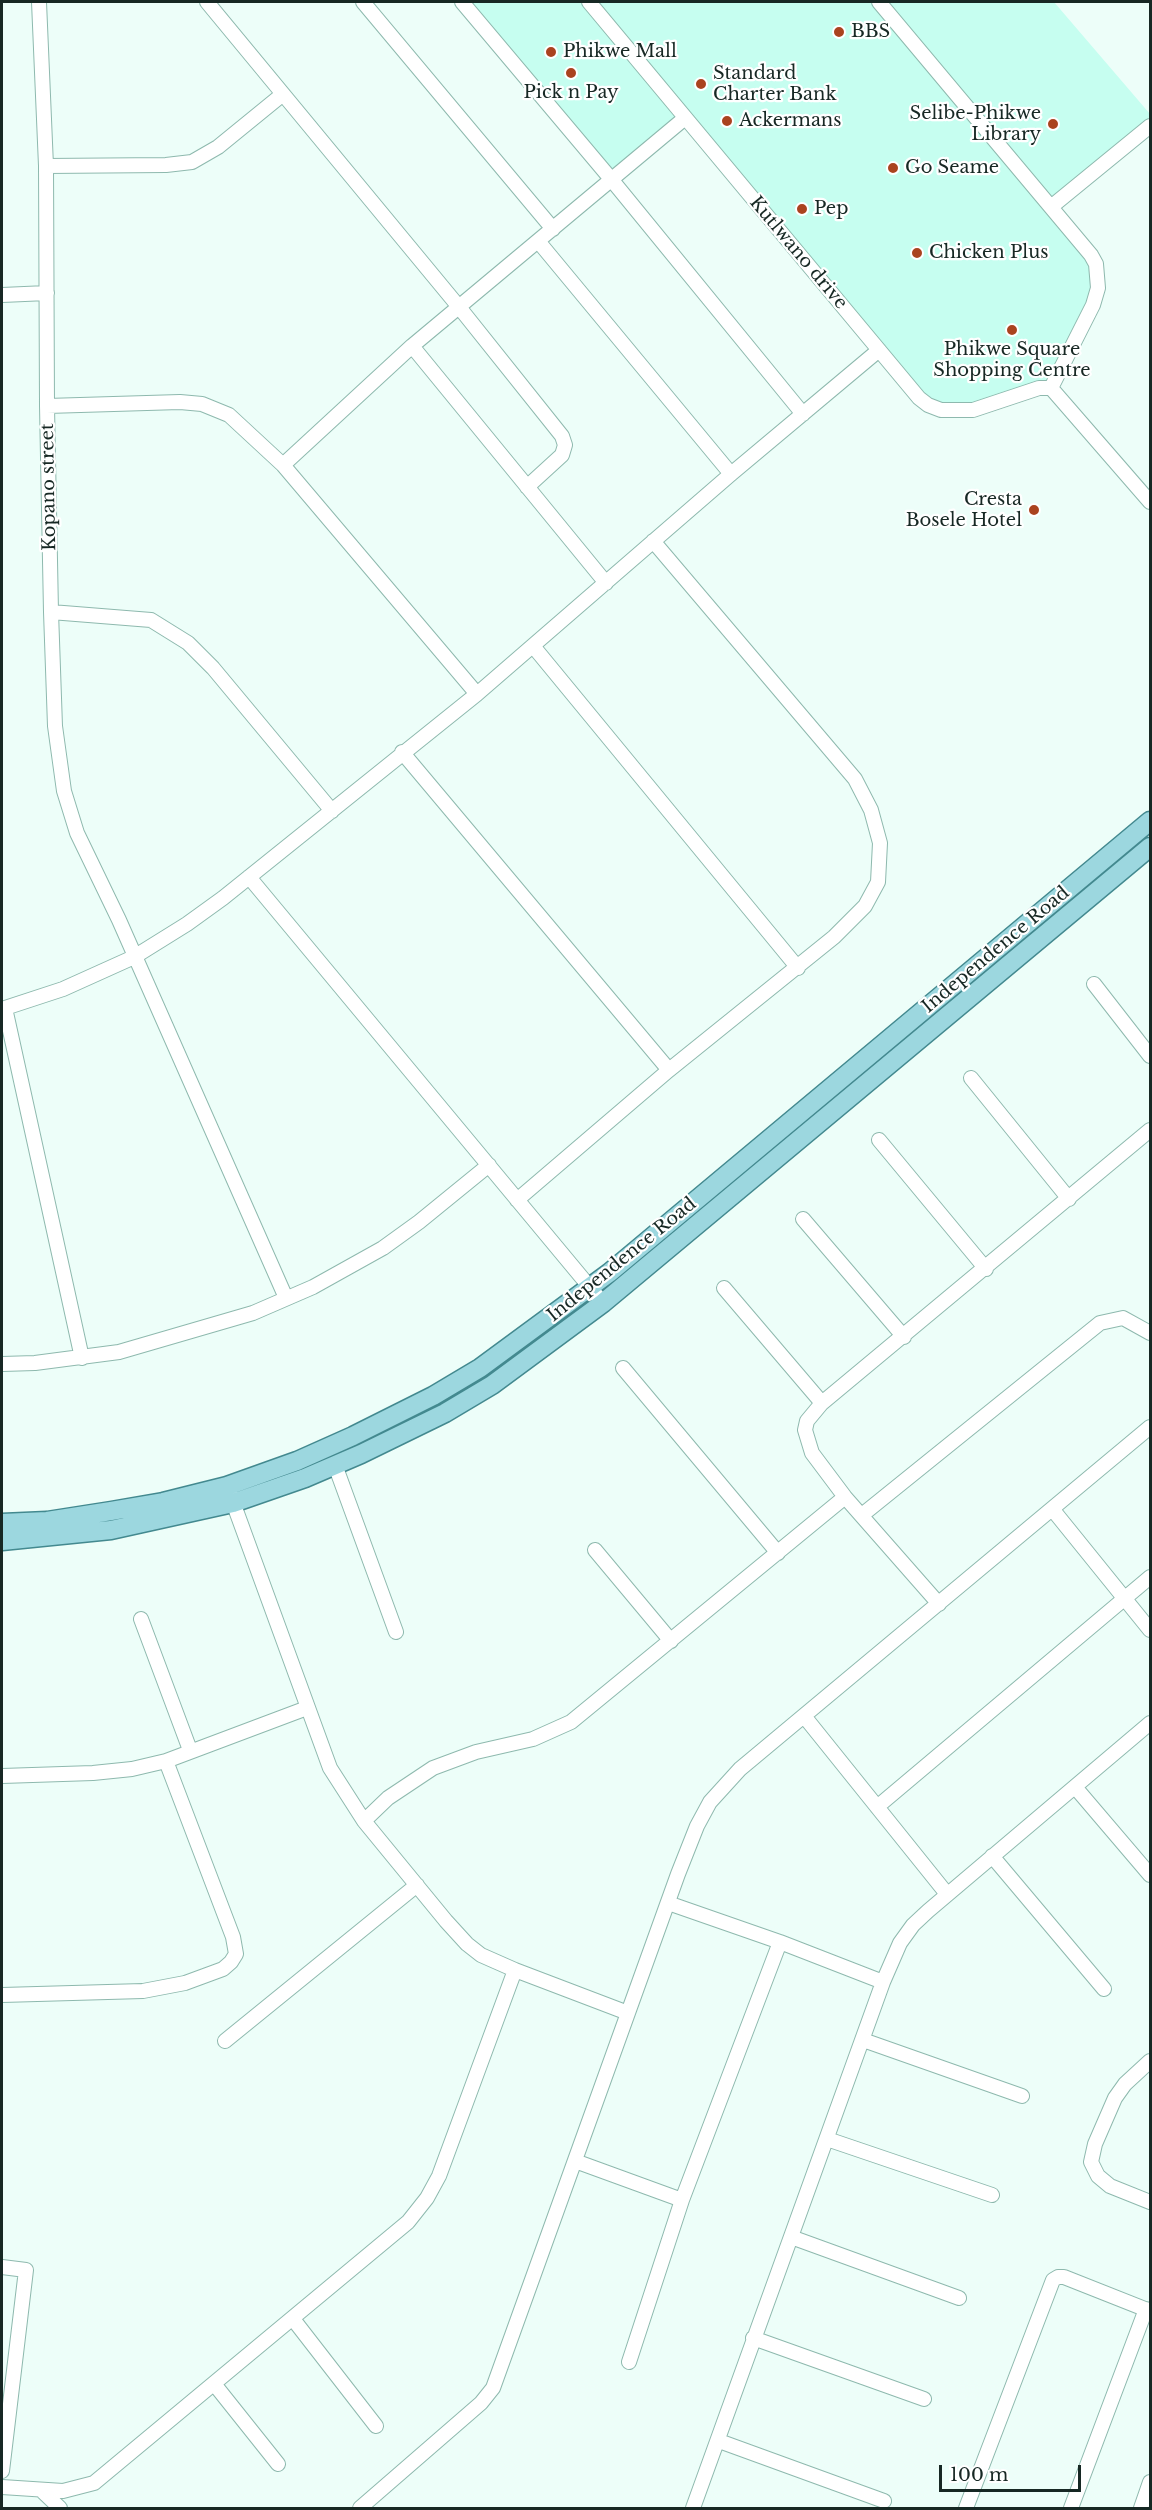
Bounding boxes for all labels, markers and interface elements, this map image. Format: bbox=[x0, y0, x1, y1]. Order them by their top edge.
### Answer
place label: BBS bbox=[851, 21, 890, 43]
marker: BBS bbox=[832, 25, 846, 39]
place label: Phikwe Mall bbox=[563, 41, 677, 63]
marker: Phikwe Mall bbox=[544, 45, 558, 59]
place label: Standard Charter Bank bbox=[713, 63, 837, 106]
marker: Pick n Pay bbox=[564, 66, 578, 80]
marker: Standard Charter Bank bbox=[694, 77, 708, 91]
place label: Pick n Pay bbox=[523, 82, 619, 104]
place label: Selibe-Phikwe Library bbox=[910, 103, 1041, 146]
place label: Ackermans bbox=[739, 110, 841, 132]
marker: Ackermans bbox=[720, 114, 734, 128]
marker: Selibe-Phikwe Library bbox=[1046, 117, 1060, 131]
place label: Go Seame bbox=[905, 157, 999, 179]
marker: Go Seame bbox=[886, 161, 900, 175]
street label: Kutlwano drive bbox=[745, 192, 851, 314]
place label: Pep bbox=[814, 198, 848, 220]
marker: Pep bbox=[795, 202, 809, 216]
place label: Chicken Plus bbox=[929, 242, 1048, 264]
marker: Chicken Plus bbox=[910, 246, 924, 260]
marker: Phikwe Square Shopping Centre bbox=[1005, 323, 1019, 337]
place label: Phikwe Square Shopping Centre bbox=[933, 339, 1091, 382]
street label: Kopano street bbox=[37, 423, 61, 551]
place label: Cresta Bosele Hotel bbox=[906, 489, 1022, 532]
marker: Cresta Bosele Hotel bbox=[1027, 503, 1041, 517]
street label: Independence Road bbox=[918, 882, 1074, 1018]
street label: Independence Road bbox=[543, 1193, 701, 1327]
scale bar bbox=[942, 2453, 1084, 2491]
text: 100 m bbox=[950, 2464, 1008, 2486]

